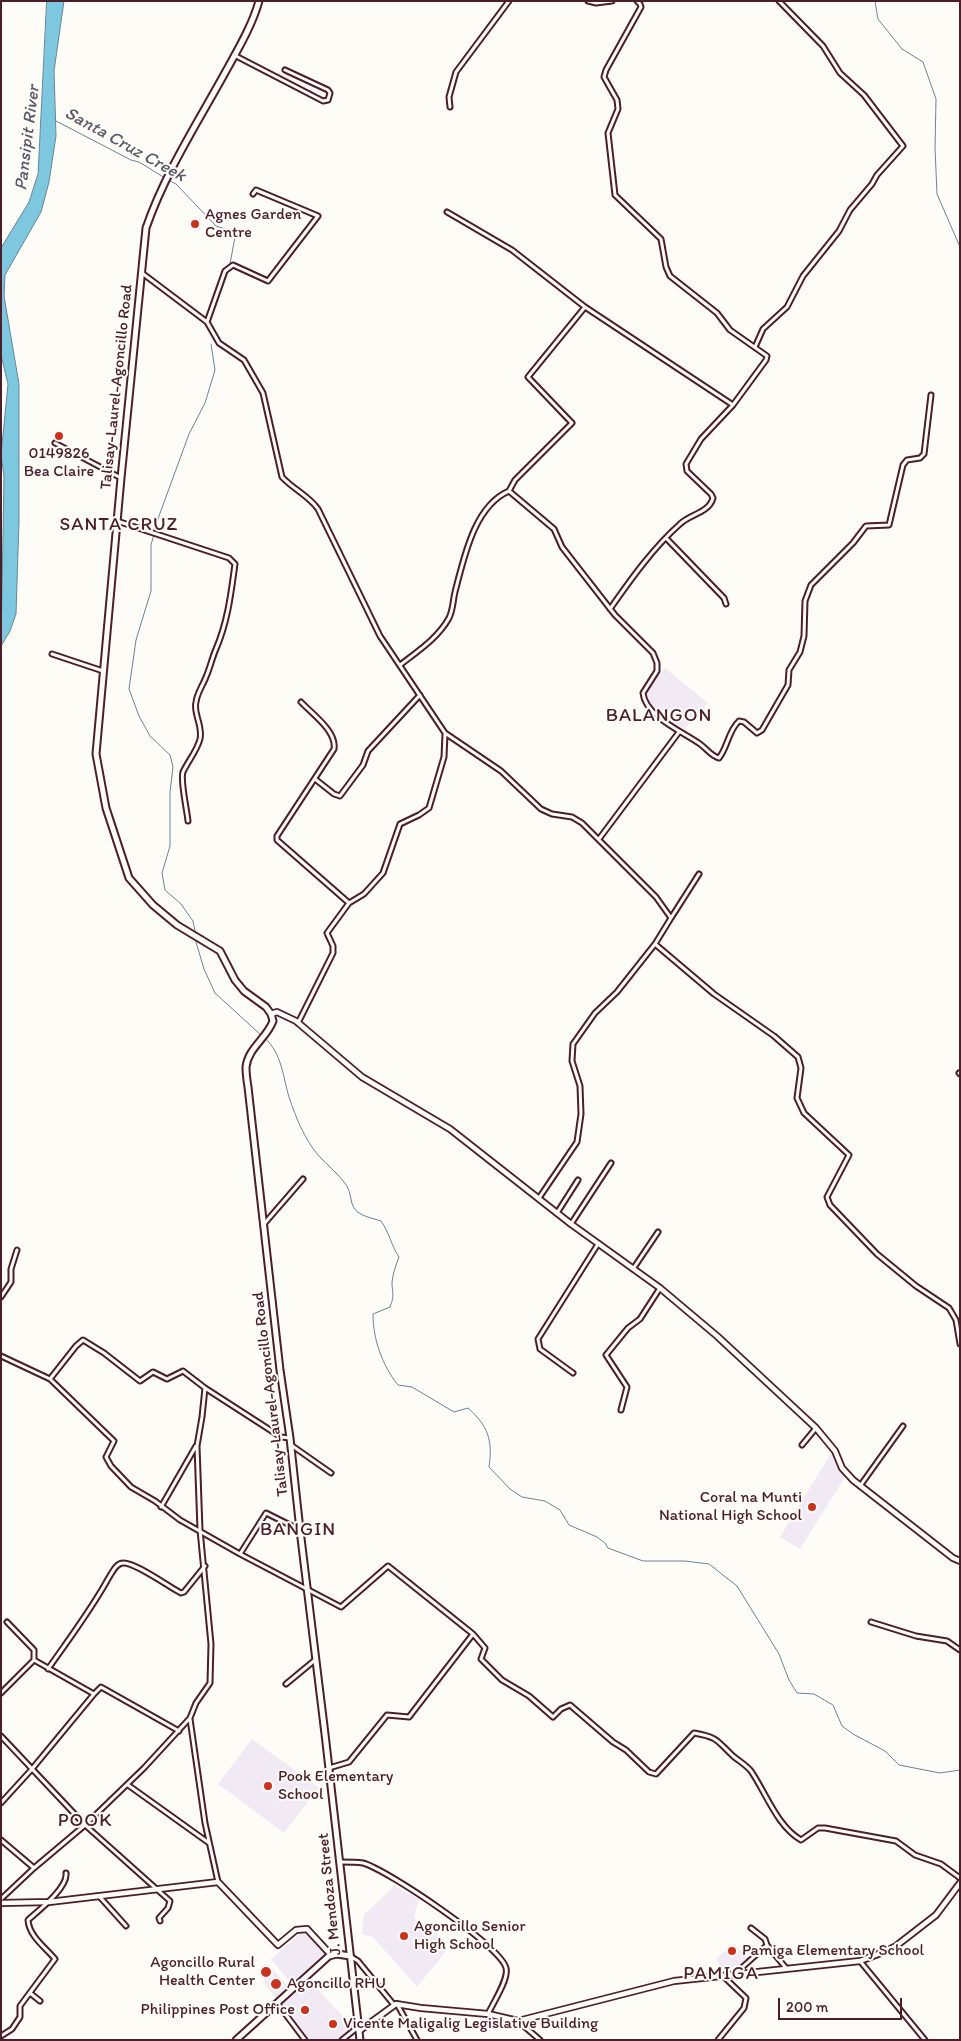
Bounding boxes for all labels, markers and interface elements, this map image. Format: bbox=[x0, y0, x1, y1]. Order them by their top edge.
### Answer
water label: Pansipit River bbox=[11, 84, 45, 192]
water label: Santa Cruz Creek bbox=[61, 103, 189, 187]
place label: Agnes Garden Centre bbox=[205, 205, 301, 243]
marker: Agnes Garden Centre bbox=[189, 218, 201, 230]
street label: Talisay-Laurel-Agoncillo Road bbox=[97, 283, 137, 491]
marker: 0149826 Bea Claire bbox=[53, 430, 65, 442]
place label: 0149826 Bea Claire bbox=[24, 444, 94, 482]
district label: SANTA CRUZ bbox=[58, 514, 180, 536]
district label: BALANGON bbox=[605, 705, 713, 727]
street label: Talisay-Laurel-Agoncillo Road bbox=[249, 1290, 293, 1498]
place label: Coral na Munti National High School bbox=[659, 1488, 802, 1526]
marker: Coral na Munti National High School bbox=[806, 1501, 818, 1513]
district label: BANGIN bbox=[260, 1519, 336, 1541]
place label: Pook Elementary School bbox=[278, 1767, 393, 1805]
marker: Pook Elementary School bbox=[262, 1780, 274, 1792]
district label: POOK bbox=[57, 1810, 113, 1832]
street label: J. Mendoza Street bbox=[314, 1832, 346, 1956]
place label: Agoncillo Senior High School bbox=[414, 1917, 525, 1955]
marker: Agoncillo Senior High School bbox=[398, 1930, 410, 1942]
place label: Pamiga Elementary School bbox=[742, 1941, 924, 1961]
marker: Pamiga Elementary School bbox=[726, 1945, 738, 1957]
place label: Agoncillo Rural Health Center bbox=[150, 1953, 255, 1991]
district label: PAMIGA bbox=[683, 1963, 759, 1985]
marker: Agoncillo Rural Health Center bbox=[259, 1965, 273, 1979]
place label: Agoncillo RHU bbox=[287, 1974, 386, 1994]
marker: Agoncillo RHU bbox=[269, 1977, 283, 1991]
scale bar bbox=[781, 1988, 905, 2020]
text: 200 m bbox=[786, 1998, 828, 2016]
place label: Philippines Post Office bbox=[141, 2000, 295, 2020]
marker: Philippines Post Office bbox=[299, 2004, 311, 2016]
place label: Vicente Maligalig Legislative Building bbox=[343, 2014, 598, 2034]
marker: Vicente Maligalig Legislative Building bbox=[327, 2018, 339, 2030]

